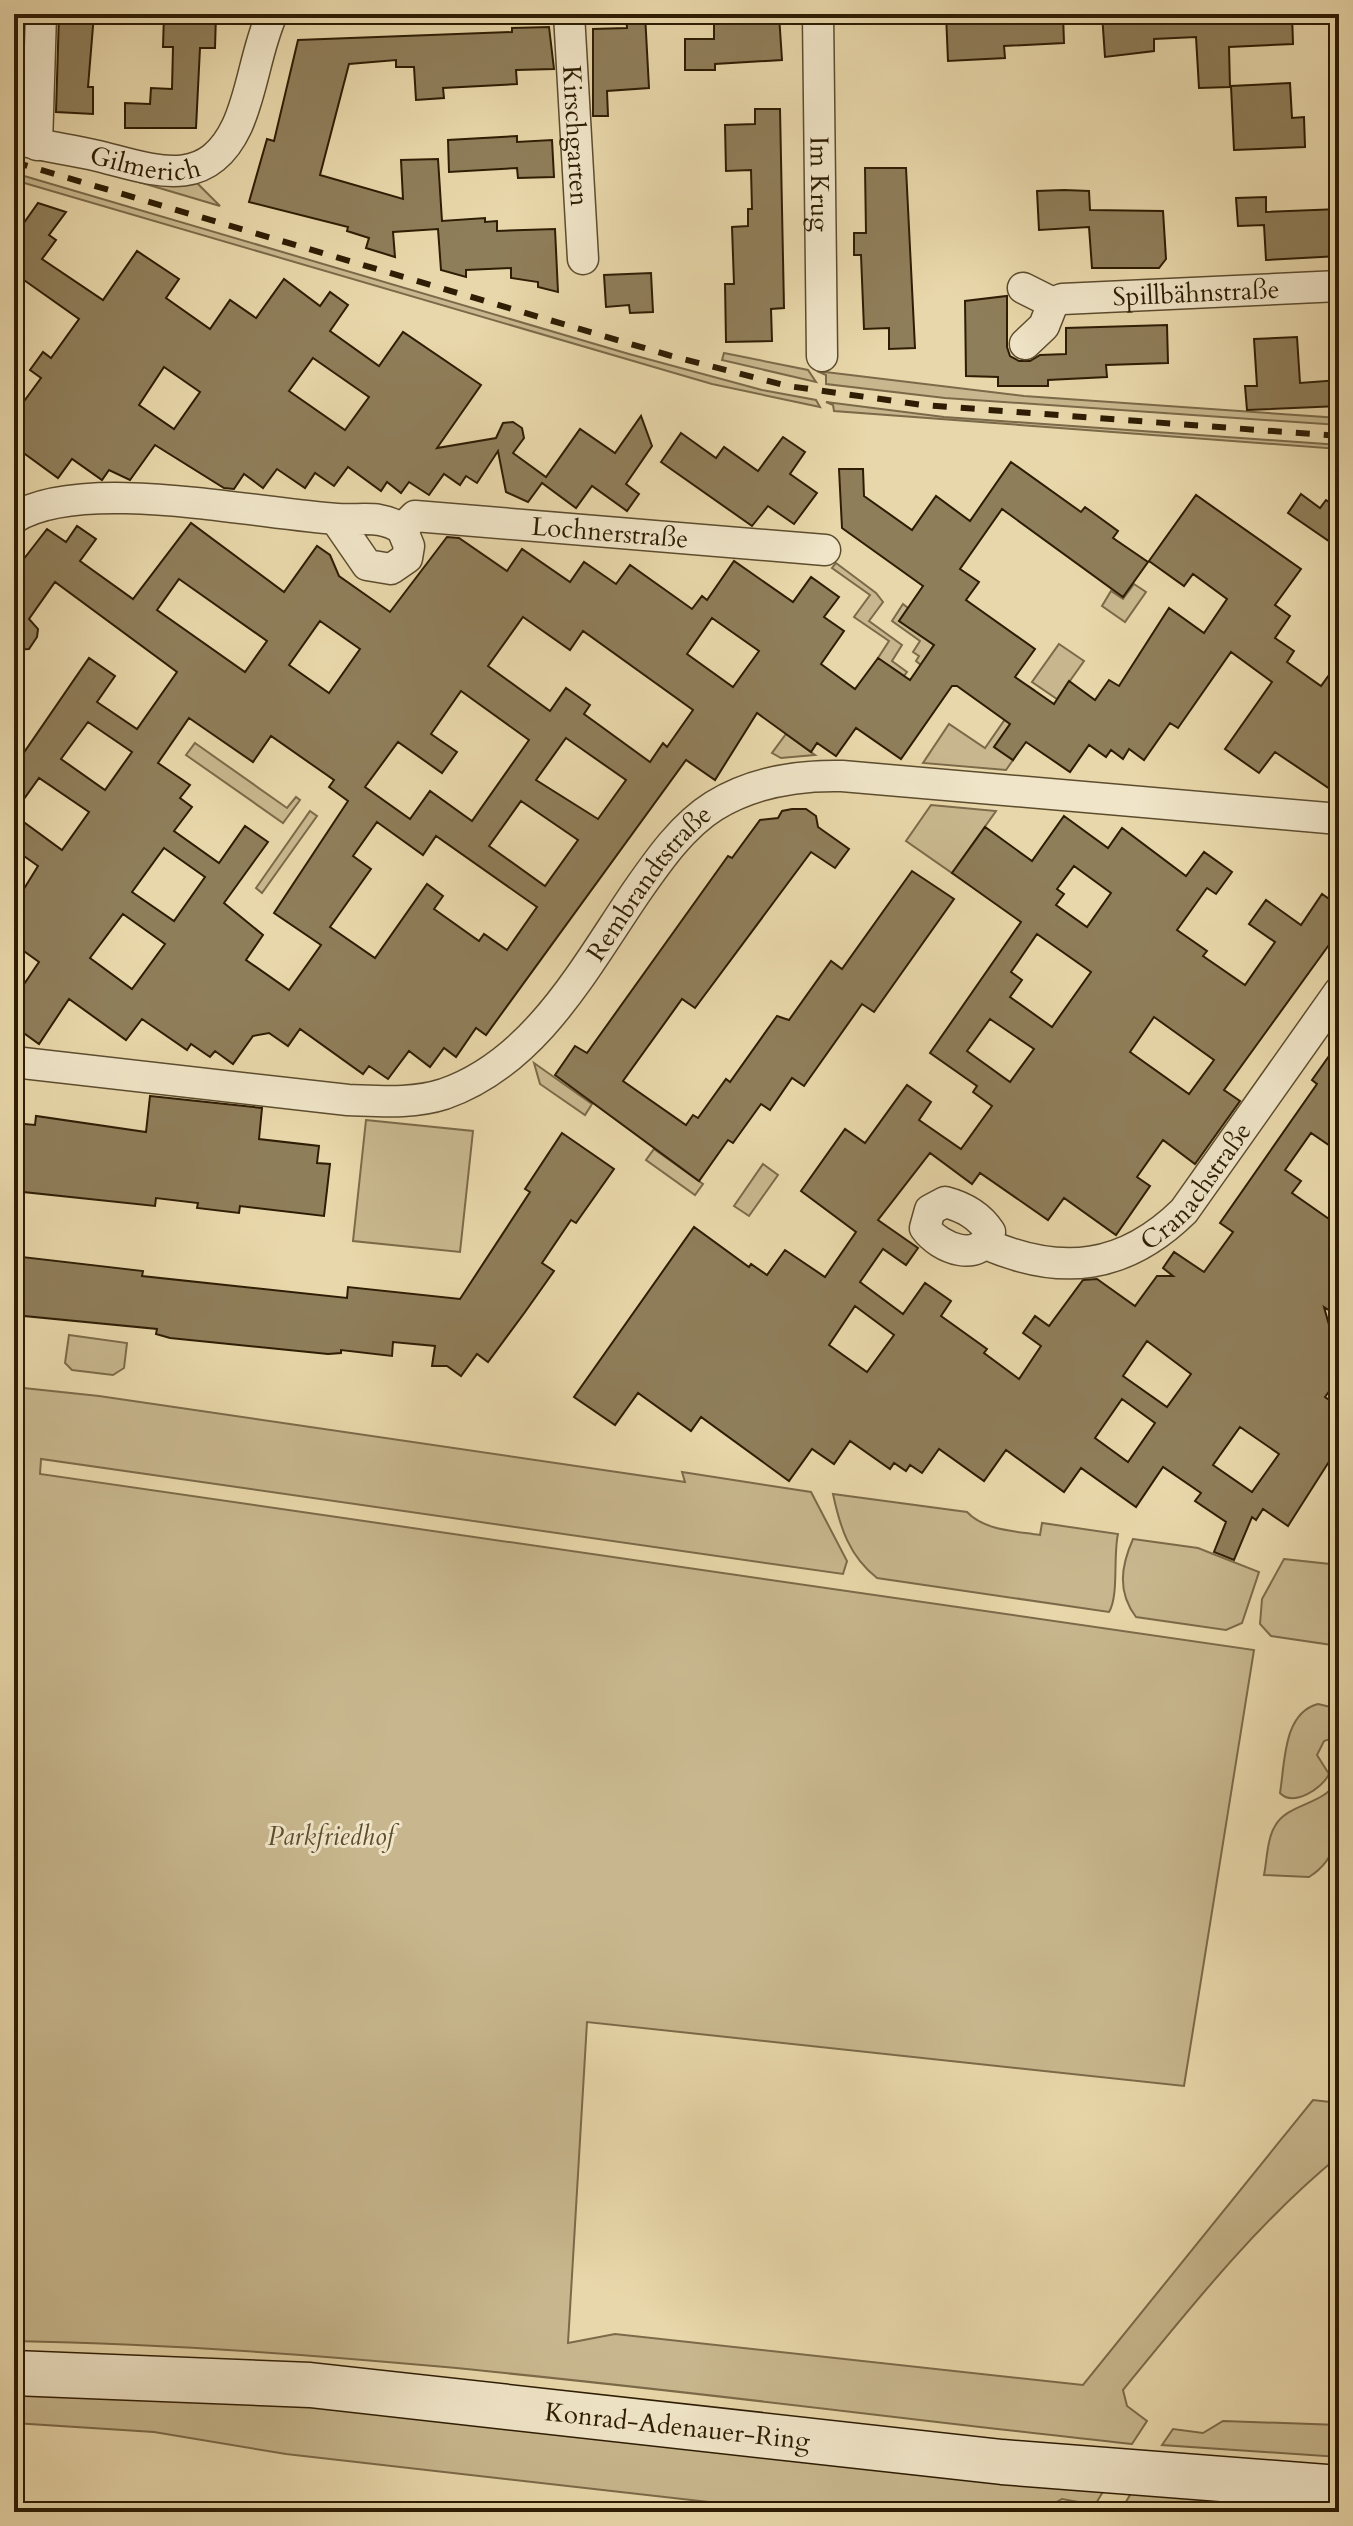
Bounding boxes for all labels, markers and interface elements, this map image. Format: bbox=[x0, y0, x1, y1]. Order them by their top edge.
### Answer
street label: Kirschgarten bbox=[554, 64, 597, 207]
street label: Im Krug bbox=[801, 136, 838, 232]
street label: Gilmerich bbox=[86, 138, 204, 189]
street label: Spillbähnstraße bbox=[1112, 272, 1280, 315]
street label: Lochnerstraße bbox=[530, 509, 690, 557]
street label: Rembrandtstraße bbox=[578, 797, 719, 968]
street label: Cranachstraße bbox=[1133, 1115, 1260, 1258]
park label: Parkfriedhof bbox=[268, 1819, 400, 1854]
street label: Konrad-Adenauer-Ring bbox=[543, 2394, 812, 2459]

